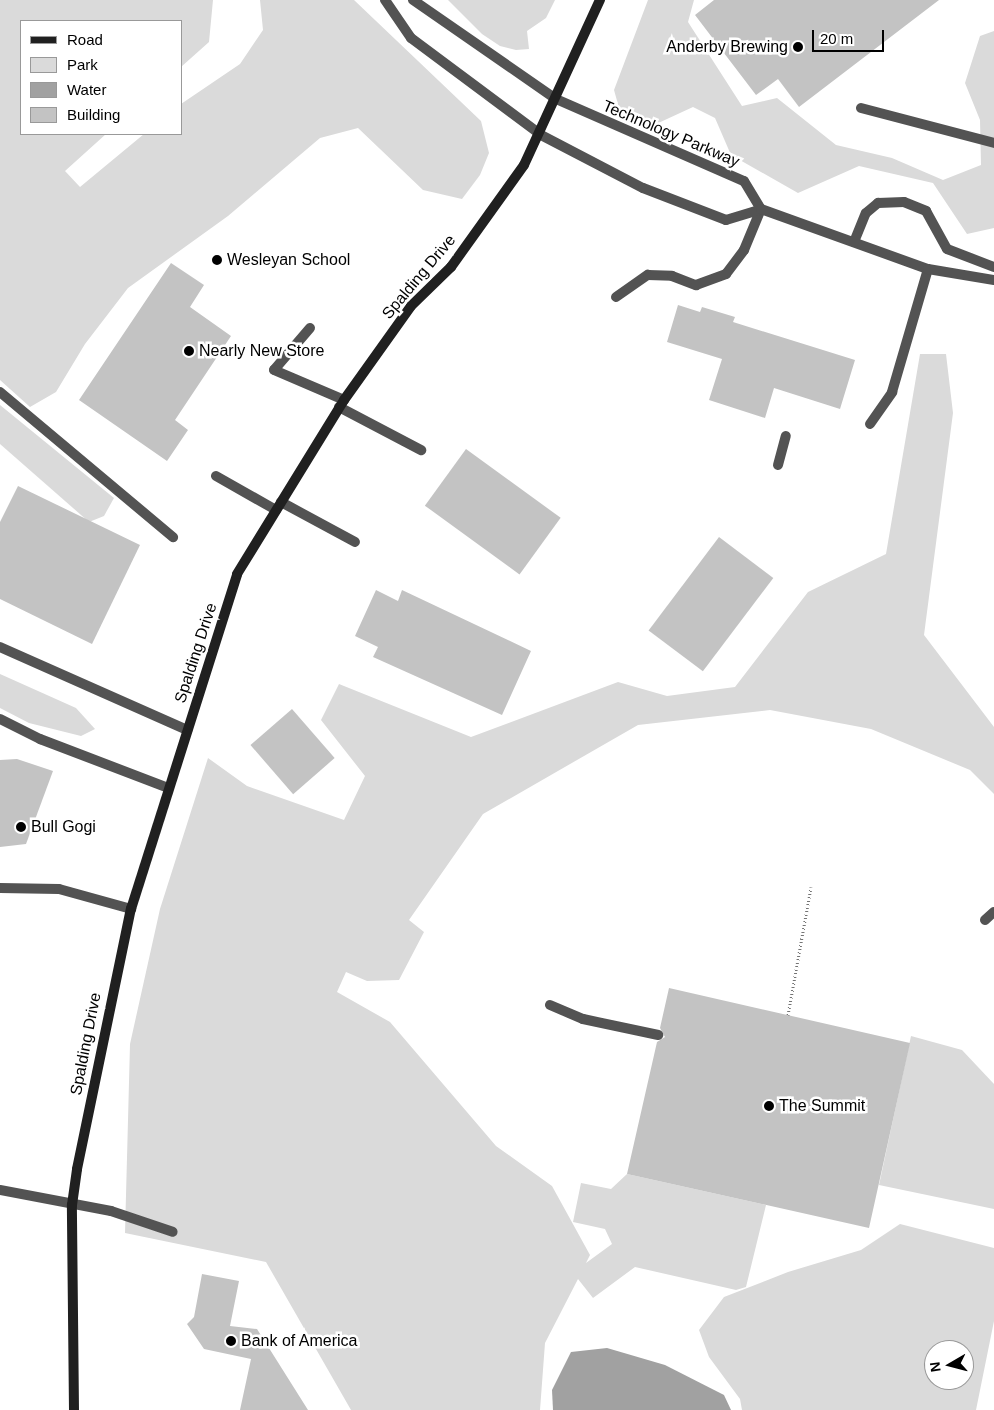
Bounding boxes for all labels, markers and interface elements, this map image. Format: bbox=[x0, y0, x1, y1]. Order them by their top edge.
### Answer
legend bbox=[20, 20, 182, 135]
scale bar bbox=[814, 20, 886, 52]
text: 20 m bbox=[820, 30, 853, 47]
text: Road bbox=[67, 31, 103, 48]
place label: Anderby Brewing bbox=[666, 37, 788, 57]
marker: Anderby Brewing bbox=[792, 41, 804, 53]
text: Park bbox=[67, 56, 98, 73]
text: Water bbox=[67, 81, 106, 98]
street label: Technology Parkway bbox=[600, 96, 742, 172]
text: Building bbox=[67, 106, 120, 123]
street label: Spalding Drive bbox=[378, 231, 460, 323]
place label: Wesleyan School bbox=[227, 250, 350, 270]
marker: Wesleyan School bbox=[211, 254, 223, 266]
place label: Nearly New Store bbox=[199, 341, 324, 361]
marker: Nearly New Store bbox=[183, 345, 195, 357]
street label: Spalding Drive bbox=[171, 601, 221, 705]
place label: Bull Gogi bbox=[31, 817, 96, 837]
marker: Bull Gogi bbox=[15, 821, 27, 833]
street label: Spalding Drive bbox=[67, 991, 105, 1097]
place label: The Summit bbox=[779, 1096, 865, 1116]
marker: The Summit bbox=[763, 1100, 775, 1112]
place label: Bank of America bbox=[241, 1331, 358, 1351]
marker: Bank of America bbox=[225, 1335, 237, 1347]
north arrow bbox=[924, 1340, 974, 1390]
text: N bbox=[927, 1361, 944, 1373]

